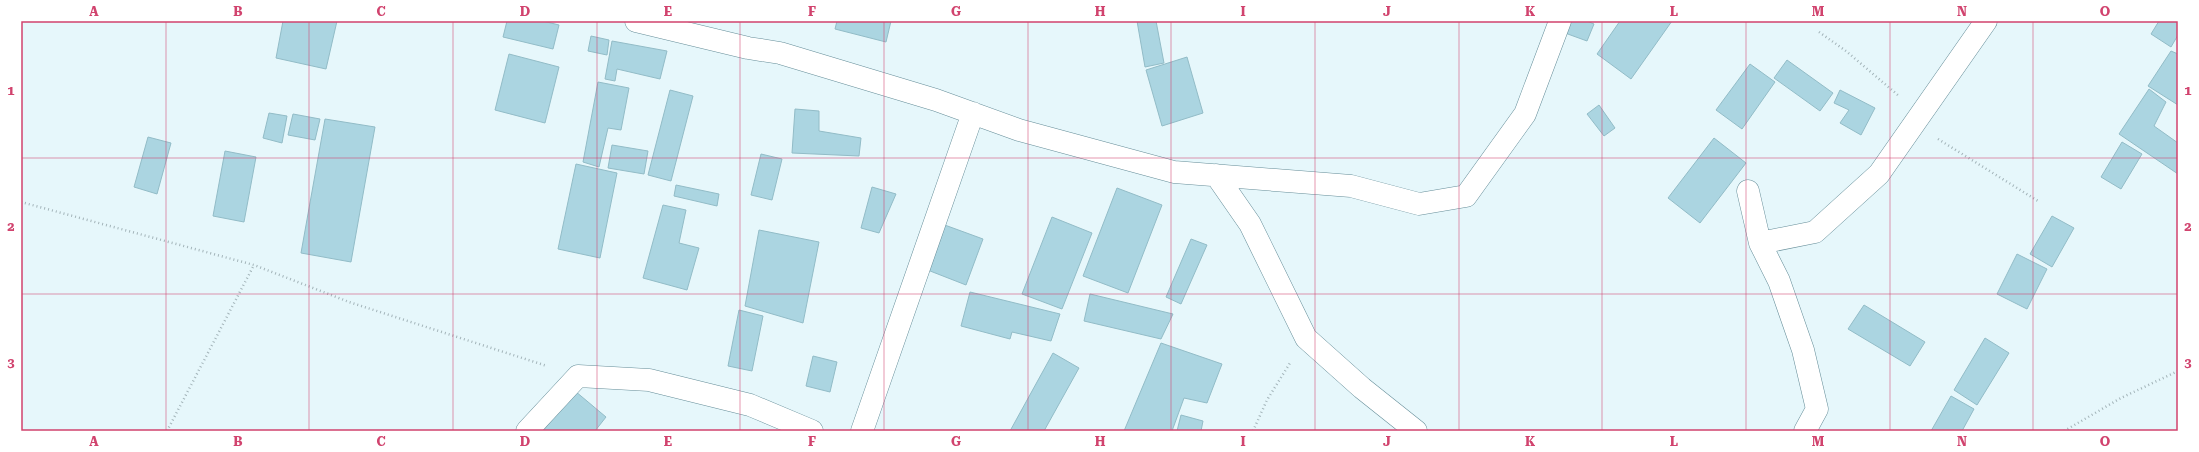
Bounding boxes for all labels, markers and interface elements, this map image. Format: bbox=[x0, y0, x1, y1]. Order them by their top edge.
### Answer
text: A bbox=[89, 4, 99, 19]
text: B bbox=[233, 4, 243, 19]
text: C bbox=[376, 4, 386, 19]
text: D bbox=[520, 4, 530, 19]
text: E bbox=[664, 4, 672, 19]
text: F bbox=[808, 4, 816, 19]
text: G bbox=[951, 4, 961, 19]
text: H bbox=[1095, 4, 1106, 19]
text: I bbox=[1240, 4, 1246, 19]
text: J bbox=[1383, 4, 1391, 19]
text: K bbox=[1525, 4, 1536, 19]
text: L bbox=[1670, 4, 1678, 19]
text: M bbox=[1812, 4, 1825, 19]
text: N bbox=[1957, 4, 1967, 19]
text: O bbox=[2100, 4, 2111, 19]
text: 1 bbox=[7, 83, 15, 98]
text: 1 bbox=[2184, 83, 2192, 98]
text: 2 bbox=[7, 219, 15, 234]
text: 2 bbox=[2184, 219, 2192, 234]
text: 3 bbox=[7, 355, 15, 370]
text: 3 bbox=[2184, 355, 2192, 370]
text: A bbox=[89, 434, 99, 449]
text: B bbox=[233, 434, 243, 449]
text: C bbox=[376, 434, 386, 449]
text: D bbox=[520, 434, 530, 449]
text: E bbox=[664, 434, 672, 449]
text: F bbox=[808, 434, 816, 449]
text: G bbox=[951, 434, 961, 449]
text: H bbox=[1095, 434, 1106, 449]
text: I bbox=[1240, 434, 1246, 449]
text: J bbox=[1383, 434, 1391, 449]
text: K bbox=[1525, 434, 1536, 449]
text: L bbox=[1670, 434, 1678, 449]
text: M bbox=[1812, 434, 1825, 449]
text: N bbox=[1957, 434, 1967, 449]
text: O bbox=[2100, 434, 2111, 449]

